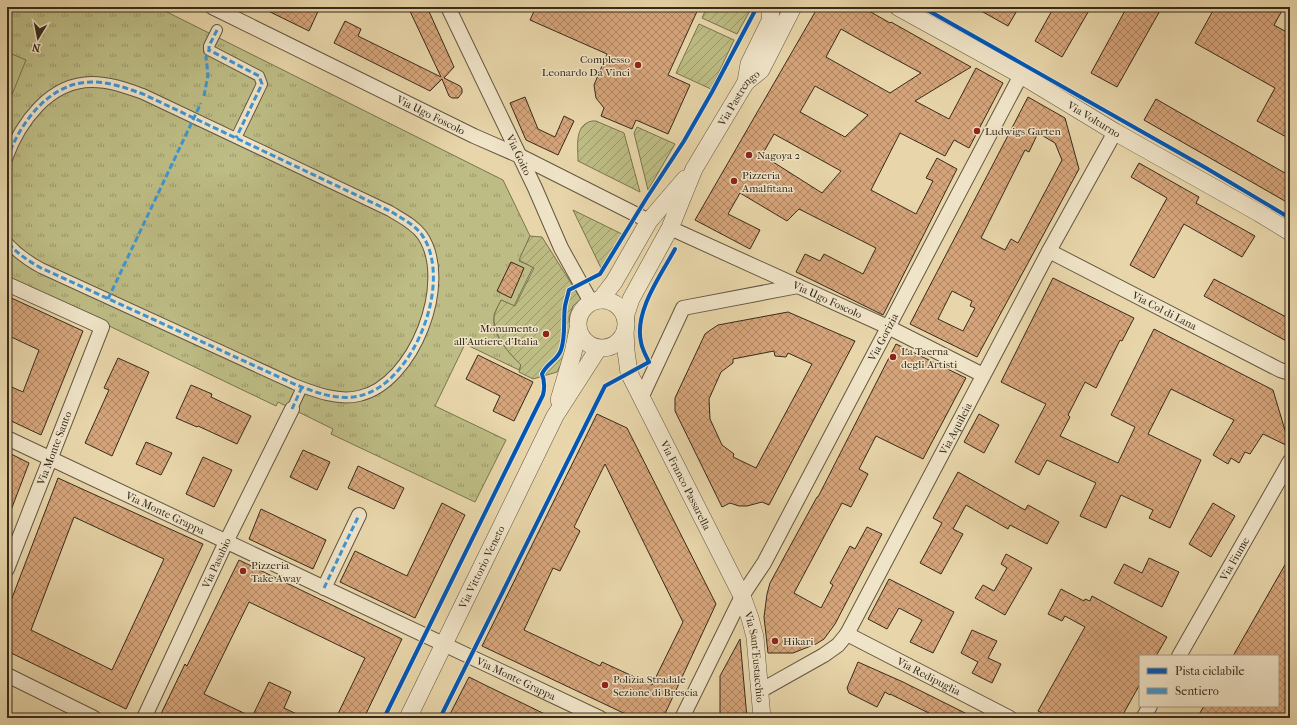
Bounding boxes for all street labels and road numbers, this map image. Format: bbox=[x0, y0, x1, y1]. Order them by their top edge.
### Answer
street label: Via Pastrengo bbox=[715, 67, 763, 129]
street label: Via Ugo Foscolo bbox=[393, 92, 467, 138]
street label: Via Volturno bbox=[1064, 98, 1123, 141]
street label: Via Goito bbox=[503, 132, 534, 178]
street label: Via Ugo Foscolo bbox=[790, 278, 864, 322]
street label: Via Col di Lana bbox=[1129, 288, 1200, 333]
street label: Via Gorizia bbox=[865, 310, 902, 364]
street label: Via Aquileia bbox=[936, 400, 975, 458]
street label: Via Monte Santo bbox=[34, 409, 75, 488]
street label: Via Franco Passarella bbox=[657, 438, 714, 533]
street label: Via Monte Grappa bbox=[122, 489, 207, 538]
street label: Via Vittorio Veneto bbox=[456, 523, 508, 612]
street label: Via Fiume bbox=[1217, 534, 1253, 584]
street label: Via Pasubio bbox=[199, 535, 234, 591]
street label: Via Sant'Eustacchio bbox=[741, 609, 767, 703]
street label: Via Monte Grappa bbox=[473, 654, 558, 703]
street label: Via Redipuglia bbox=[894, 654, 963, 699]

